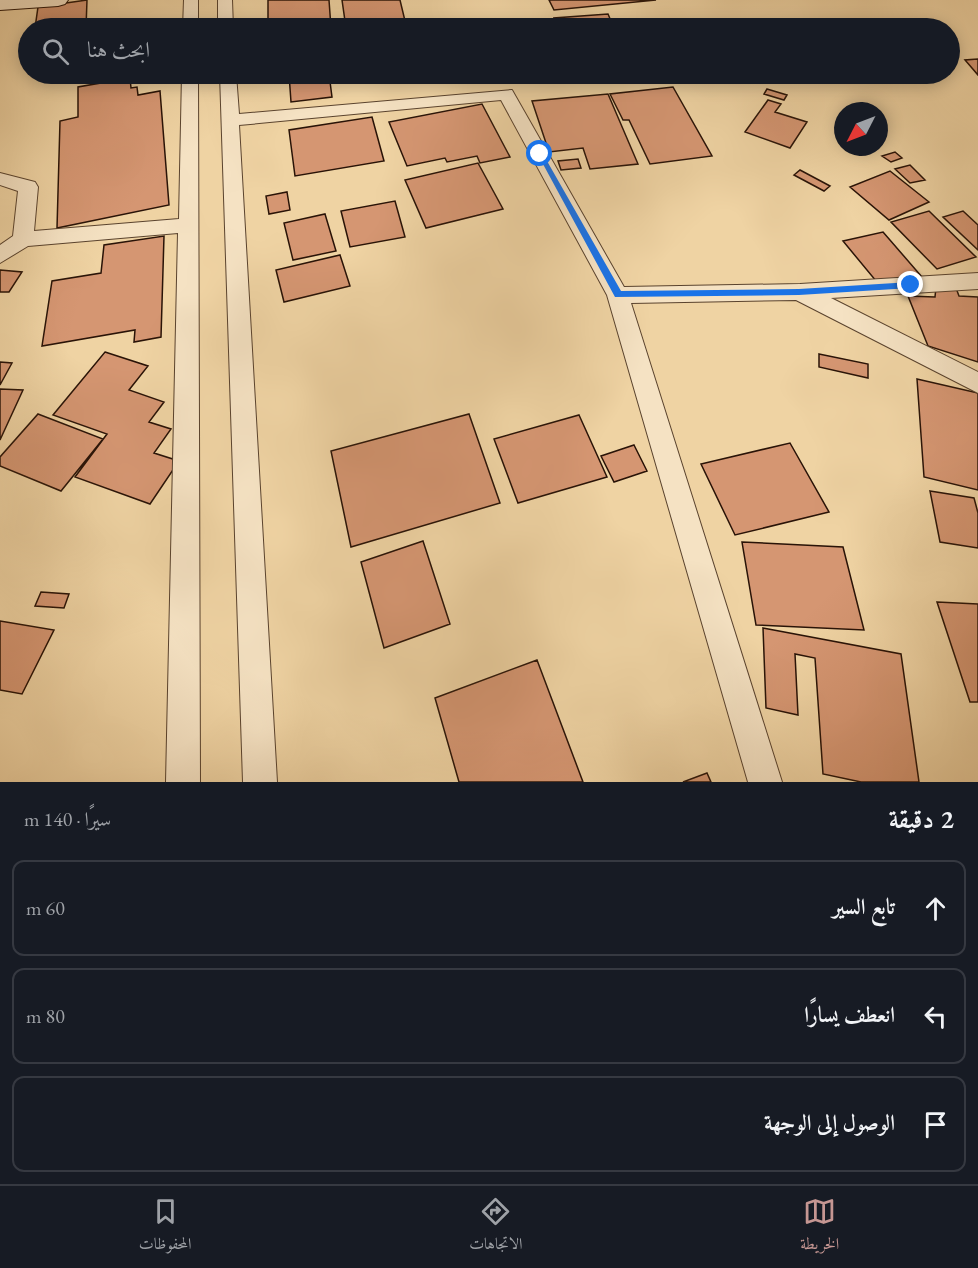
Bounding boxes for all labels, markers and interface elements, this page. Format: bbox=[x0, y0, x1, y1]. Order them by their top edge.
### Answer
search box bbox=[18, 18, 960, 84]
icon: search bbox=[39, 35, 72, 68]
text: ابحث هنا bbox=[87, 35, 150, 64]
north arrow bbox=[834, 102, 888, 156]
route start bbox=[526, 140, 552, 166]
route end bbox=[897, 271, 923, 297]
text: 2 دقيقة bbox=[889, 802, 954, 836]
text: سيرًا · 140 m bbox=[24, 806, 111, 832]
text: تابع السير bbox=[832, 892, 895, 921]
icon: ahead bbox=[919, 892, 952, 925]
text: 60 m bbox=[26, 895, 65, 921]
text: انعطف يسارًا bbox=[804, 1000, 895, 1029]
icon: left bbox=[919, 1000, 952, 1033]
text: 80 m bbox=[26, 1003, 65, 1029]
text: الوصول إلى الوجهة bbox=[764, 1108, 895, 1137]
icon: arrive bbox=[919, 1108, 952, 1141]
tab: المحفوظات bbox=[139, 1195, 192, 1259]
tab: الاتجاهات bbox=[469, 1195, 523, 1259]
tab: الخريطة bbox=[800, 1195, 839, 1259]

